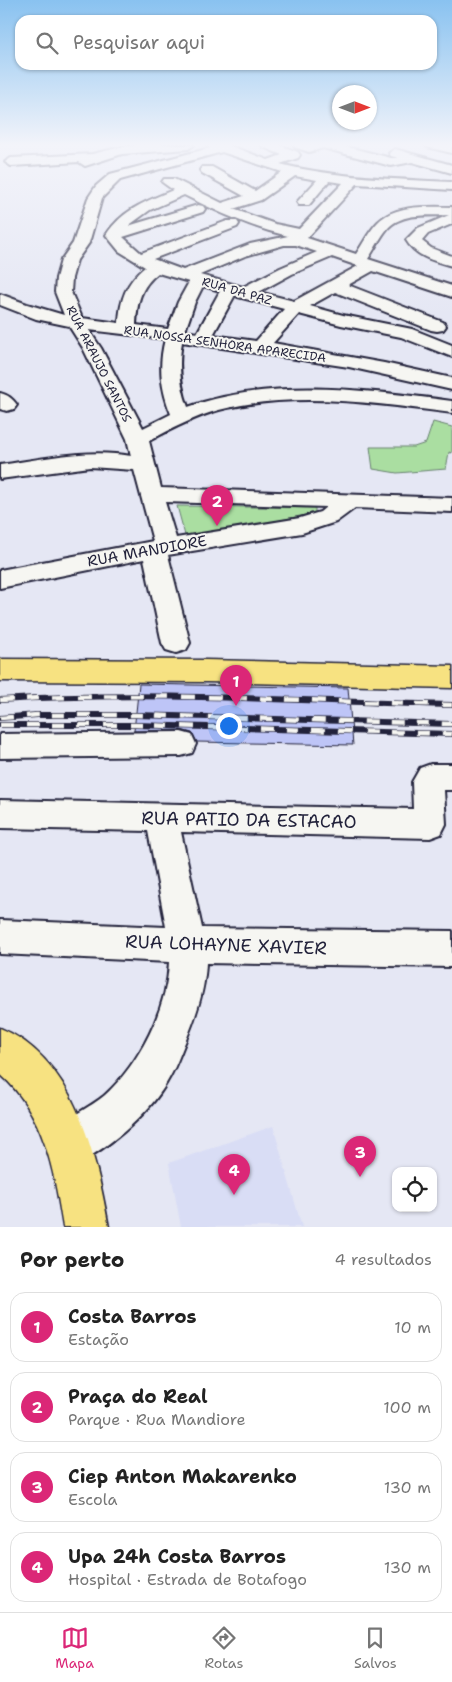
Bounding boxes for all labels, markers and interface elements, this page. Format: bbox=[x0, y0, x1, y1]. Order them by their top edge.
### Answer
search box bbox=[15, 15, 437, 70]
icon: search bbox=[33, 29, 61, 57]
text: Pesquisar aqui bbox=[73, 30, 205, 55]
north arrow bbox=[332, 85, 377, 130]
street label: RUA DA PAZ bbox=[200, 273, 274, 309]
street label: RUA ARAUJO SANTOS bbox=[63, 303, 135, 425]
street label: RUA NOSSA SENHORA APARECIDA bbox=[123, 322, 327, 366]
pin: 2 bbox=[201, 485, 233, 526]
street label: RUA MANDIORE bbox=[86, 531, 208, 571]
pin: 1 bbox=[220, 665, 252, 706]
your location bbox=[216, 713, 242, 739]
street label: RUA PATIO DA ESTACAO bbox=[141, 806, 357, 834]
street label: RUA LOHAYNE XAVIER bbox=[125, 929, 327, 961]
pin: 3 bbox=[344, 1136, 376, 1177]
pin: 4 bbox=[218, 1154, 250, 1195]
map controls bbox=[392, 1167, 437, 1212]
button: locate bbox=[392, 1167, 437, 1212]
text: Por perto bbox=[20, 1246, 124, 1274]
text: 4 resultados bbox=[334, 1249, 432, 1270]
text: Costa Barros bbox=[68, 1304, 197, 1329]
text: 1 bbox=[33, 1317, 41, 1338]
text: 10 m bbox=[394, 1317, 431, 1338]
text: Estação bbox=[68, 1329, 129, 1350]
text: Praça do Real bbox=[68, 1384, 208, 1409]
text: 2 bbox=[31, 1397, 43, 1418]
text: 100 m bbox=[383, 1397, 431, 1418]
text: Parque · Rua Mandiore bbox=[68, 1409, 246, 1430]
text: Ciep Anton Makarenko bbox=[68, 1464, 297, 1489]
text: 3 bbox=[31, 1477, 43, 1498]
text: 130 m bbox=[384, 1477, 431, 1498]
text: Escola bbox=[68, 1489, 117, 1510]
text: Upa 24h Costa Barros bbox=[68, 1544, 286, 1569]
text: 4 bbox=[31, 1557, 43, 1578]
text: 130 m bbox=[384, 1557, 431, 1578]
text: Hospital · Estrada de Botafogo bbox=[68, 1569, 307, 1590]
tab: Mapa bbox=[55, 1624, 94, 1672]
tab: Rotas bbox=[204, 1624, 243, 1672]
tab: Salvos bbox=[354, 1624, 397, 1672]

